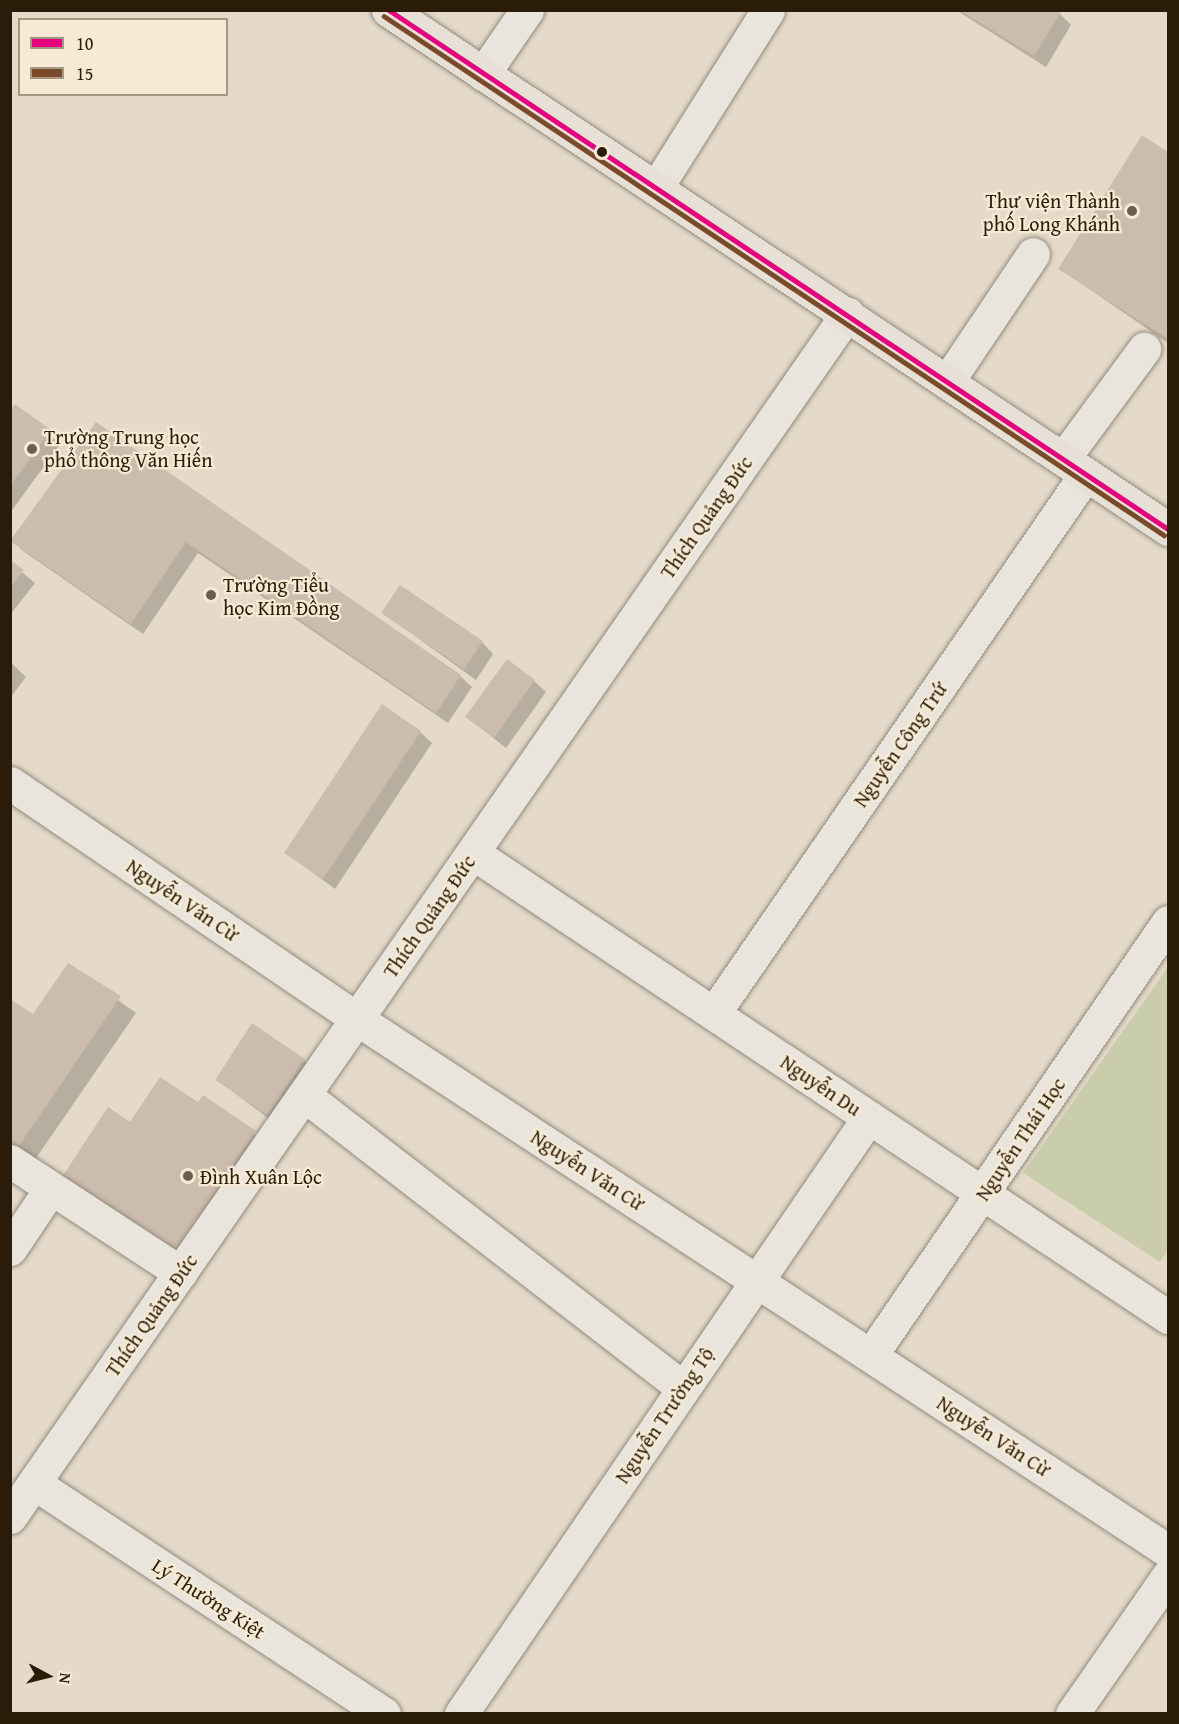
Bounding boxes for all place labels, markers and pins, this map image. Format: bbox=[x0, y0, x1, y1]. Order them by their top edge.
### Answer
unlabelled marker bbox=[596, 146, 608, 158]
place label: Thư viện Thành phố Long Khánh bbox=[983, 188, 1120, 235]
marker: Thư viện Thành phố Long Khánh bbox=[1125, 204, 1139, 218]
place label: Trường Trung học phổ thông Văn Hiến bbox=[44, 425, 212, 472]
marker: Trường Trung học phổ thông Văn Hiến bbox=[25, 442, 39, 456]
place label: Trường Tiểu học Kim Đồng bbox=[223, 572, 339, 619]
marker: Trường Tiểu học Kim Đồng bbox=[204, 588, 218, 602]
place label: Đình Xuân Lộc bbox=[200, 1164, 322, 1188]
marker: Đình Xuân Lộc bbox=[181, 1169, 195, 1183]

